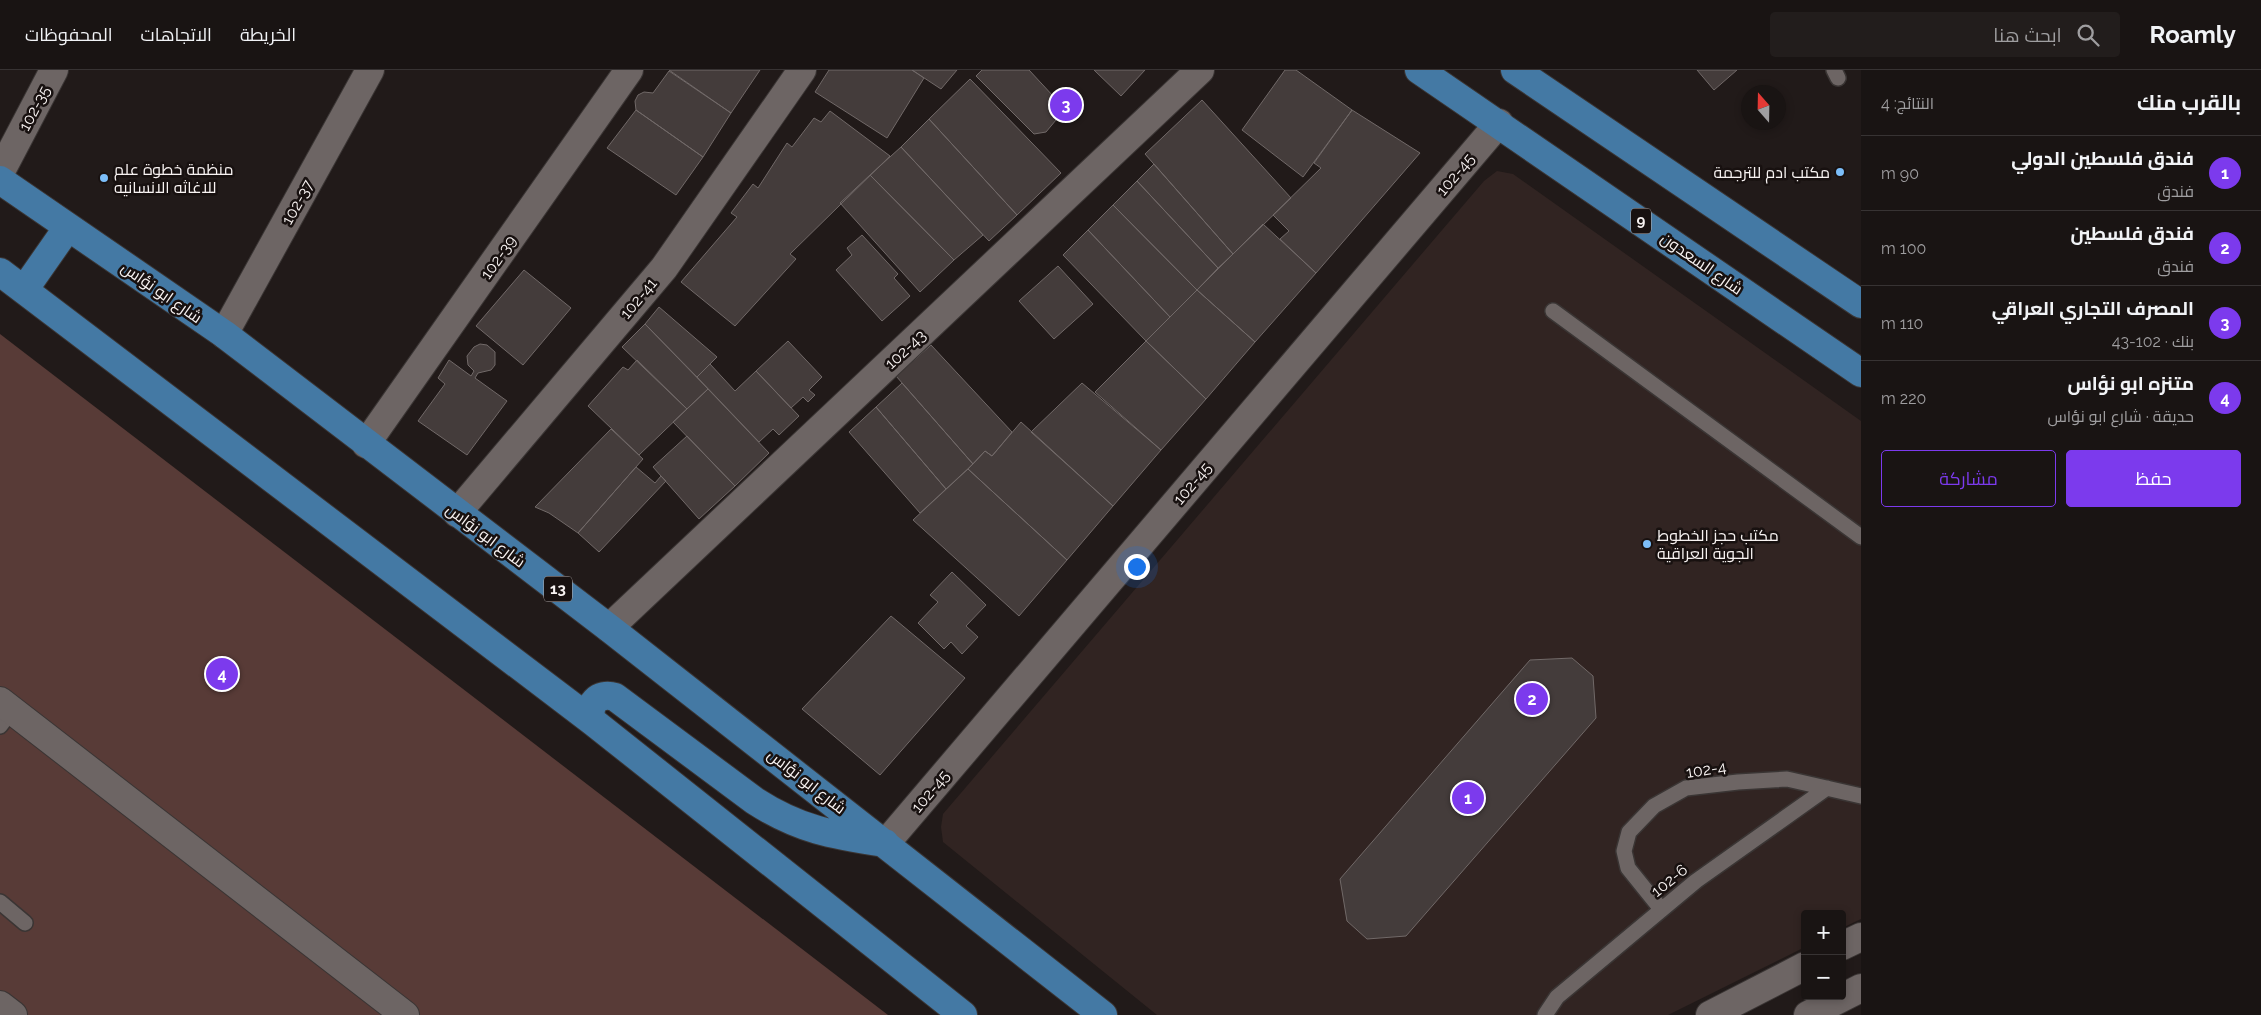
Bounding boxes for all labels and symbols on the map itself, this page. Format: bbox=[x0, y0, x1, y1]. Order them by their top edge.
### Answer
street label: 102-35 bbox=[15, 82, 54, 134]
north arrow bbox=[1741, 85, 1786, 130]
pin: 3 bbox=[1050, 86, 1082, 124]
street label: 102-45 bbox=[1432, 149, 1479, 199]
place label: منظمة خطوة علم للاغاثه الانسانيه bbox=[114, 160, 234, 197]
place label: مكتب ادم للترجمة bbox=[1713, 163, 1830, 184]
marker: مكتب ادم للترجمة bbox=[1834, 166, 1846, 178]
marker: منظمة خطوة علم للاغاثه الانسانيه bbox=[98, 172, 110, 184]
street label: 102-37 bbox=[277, 176, 318, 228]
road number: 9 bbox=[1631, 208, 1651, 234]
street label: شارع السعدون bbox=[1656, 228, 1746, 300]
street label: 102-39 bbox=[477, 232, 520, 283]
street label: شارع ابو نؤاس bbox=[117, 258, 206, 329]
street label: 102-41 bbox=[616, 274, 661, 323]
street label: 102-43 bbox=[881, 326, 930, 373]
street label: 102-45 bbox=[1169, 458, 1216, 508]
street label: شارع ابو نؤاس bbox=[441, 499, 529, 573]
place label: مكتب حجز الخطوط الجوية العراقية bbox=[1657, 526, 1779, 563]
marker: مكتب حجز الخطوط الجوية العراقية bbox=[1641, 538, 1653, 550]
your location bbox=[1124, 554, 1150, 580]
road number: 13 bbox=[544, 576, 572, 602]
pin: 4 bbox=[206, 655, 238, 693]
pin: 2 bbox=[1516, 680, 1548, 718]
street label: شارع ابو نؤاس bbox=[763, 745, 850, 819]
street label: 102-4 bbox=[1685, 757, 1728, 782]
street label: 102-45 bbox=[907, 766, 954, 816]
pin: 1 bbox=[1452, 779, 1484, 817]
street label: 102-6 bbox=[1647, 860, 1691, 901]

